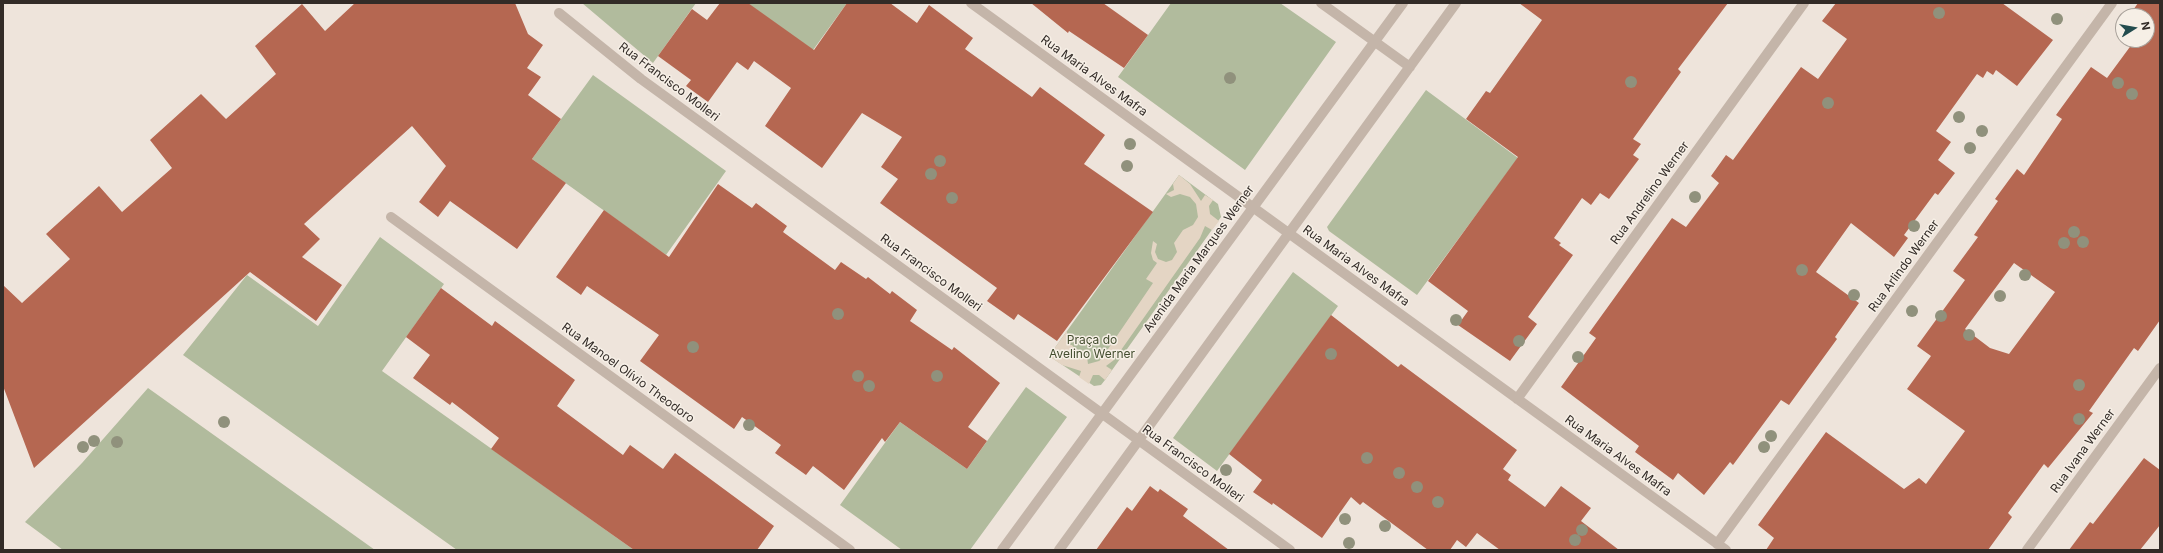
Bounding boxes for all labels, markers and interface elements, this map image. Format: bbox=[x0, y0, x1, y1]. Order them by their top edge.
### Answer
north arrow bbox=[2115, 8, 2155, 48]
text: N bbox=[2138, 20, 2153, 31]
street label: Rua Maria Alves Mafra bbox=[1038, 33, 1150, 119]
street label: Rua Francisco Molleri bbox=[616, 40, 722, 124]
street label: Rua Andrelino Werner bbox=[1608, 139, 1692, 247]
street label: Avenida Maria Marques Werner bbox=[1141, 183, 1257, 335]
street label: Rua Arlindo Werner bbox=[1866, 217, 1942, 315]
street label: Rua Maria Alves Mafra bbox=[1300, 223, 1412, 309]
street label: Rua Francisco Molleri bbox=[877, 231, 985, 315]
street label: Rua Manoel Olívio Theodoro bbox=[559, 320, 697, 426]
park label: Praça do Avelino Werner bbox=[1049, 333, 1135, 361]
street label: Rua Ivana Werner bbox=[2048, 406, 2118, 496]
street label: Rua Maria Alves Mafra bbox=[1562, 413, 1674, 499]
street label: Rua Francisco Molleri bbox=[1139, 422, 1247, 506]

